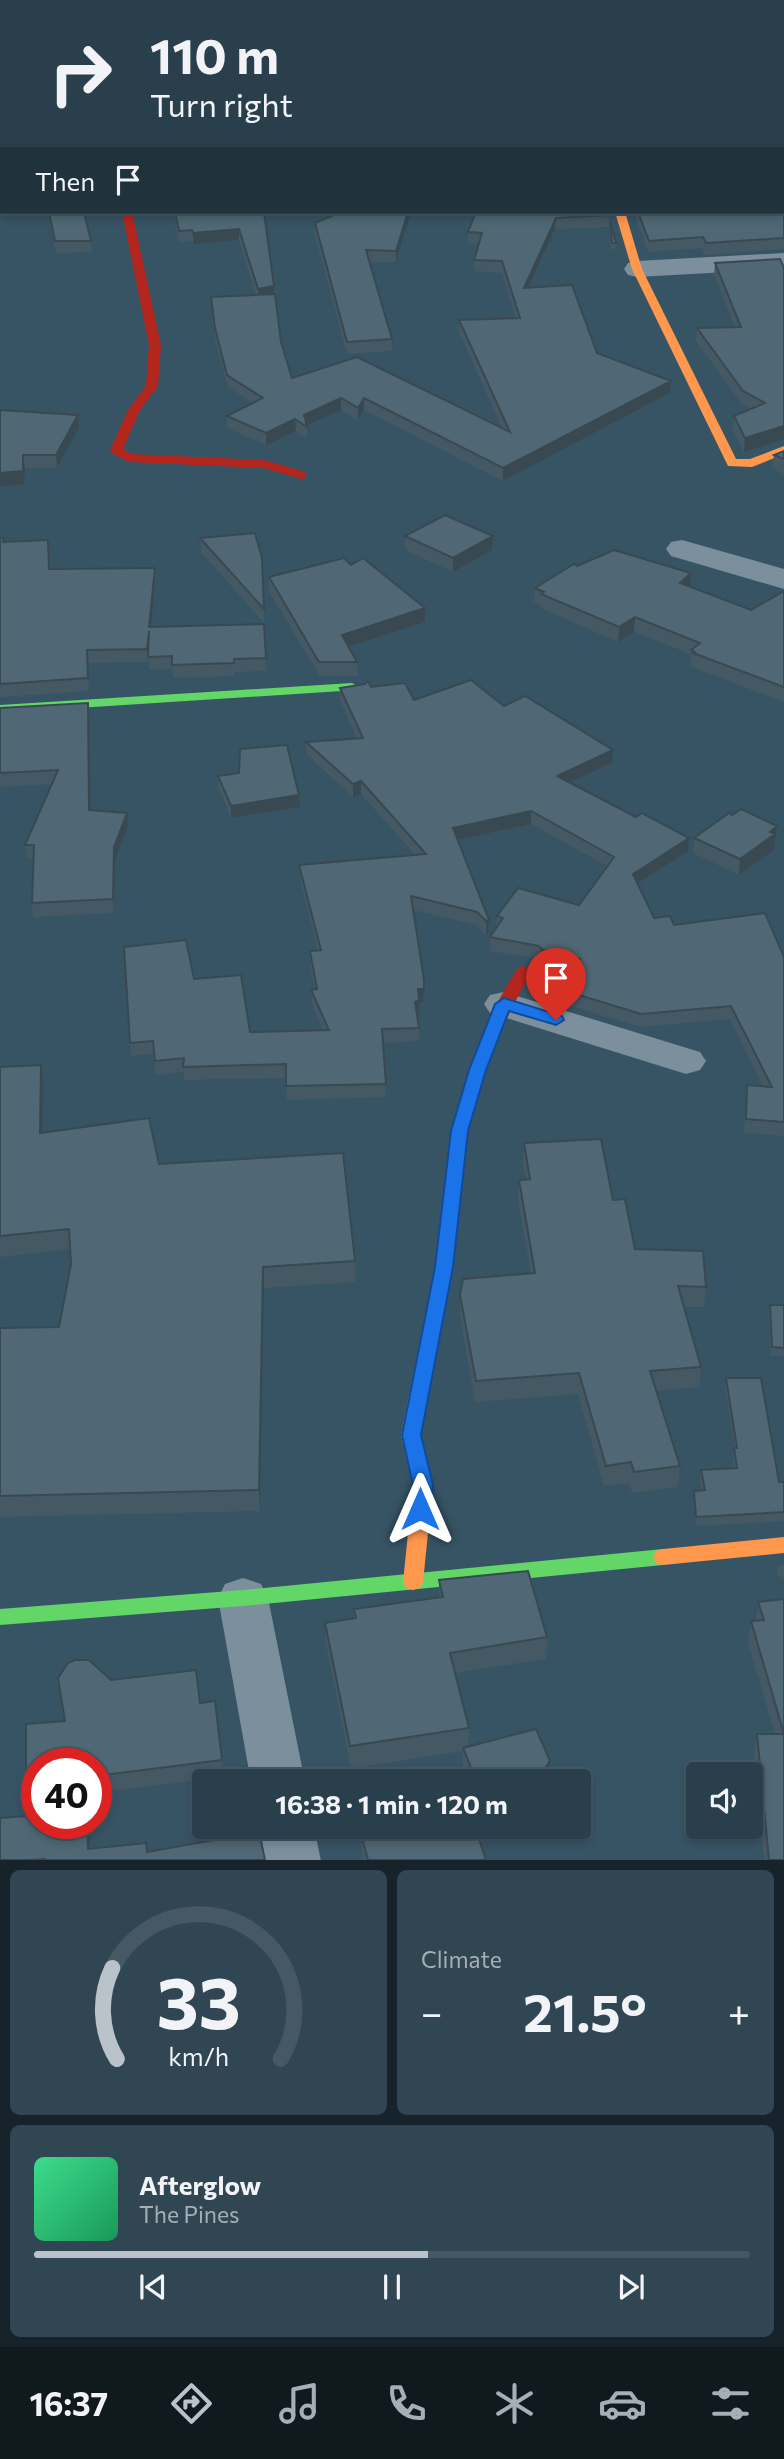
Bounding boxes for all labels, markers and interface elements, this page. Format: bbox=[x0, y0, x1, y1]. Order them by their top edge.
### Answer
text: 110 m bbox=[150, 24, 279, 84]
icon: right bbox=[35, 28, 126, 119]
text: Turn right bbox=[150, 84, 293, 124]
icon: arrive bbox=[109, 161, 147, 199]
text: Then bbox=[35, 165, 95, 196]
pin bbox=[526, 948, 586, 1020]
icon: arrive bbox=[537, 959, 575, 997]
position arrow bbox=[383, 1472, 457, 1546]
speed limit sign: 40 bbox=[21, 1748, 112, 1839]
map controls bbox=[686, 1762, 763, 1839]
button: sound bbox=[686, 1762, 763, 1839]
text: 16:38 · 1 min · 120 m bbox=[275, 1788, 508, 1819]
text: Climate bbox=[421, 1945, 502, 1973]
text: 33 bbox=[156, 1955, 241, 2044]
text: 21.5° bbox=[523, 1979, 647, 2043]
text: − bbox=[421, 1988, 443, 2035]
text: + bbox=[728, 1988, 750, 2035]
text: km/h bbox=[168, 2040, 229, 2070]
text: Afterglow bbox=[139, 2169, 261, 2200]
text: The Pines bbox=[139, 2200, 240, 2228]
icon: previous bbox=[134, 2268, 172, 2306]
icon: pause bbox=[373, 2268, 411, 2306]
icon: next bbox=[612, 2268, 650, 2306]
icon: directions bbox=[167, 2379, 216, 2428]
icon: music bbox=[275, 2379, 324, 2428]
icon: phone bbox=[382, 2379, 431, 2428]
icon: climate bbox=[490, 2379, 539, 2428]
icon: car bbox=[598, 2379, 647, 2428]
icon: filters bbox=[706, 2379, 755, 2428]
text: 16:37 bbox=[29, 2383, 108, 2423]

